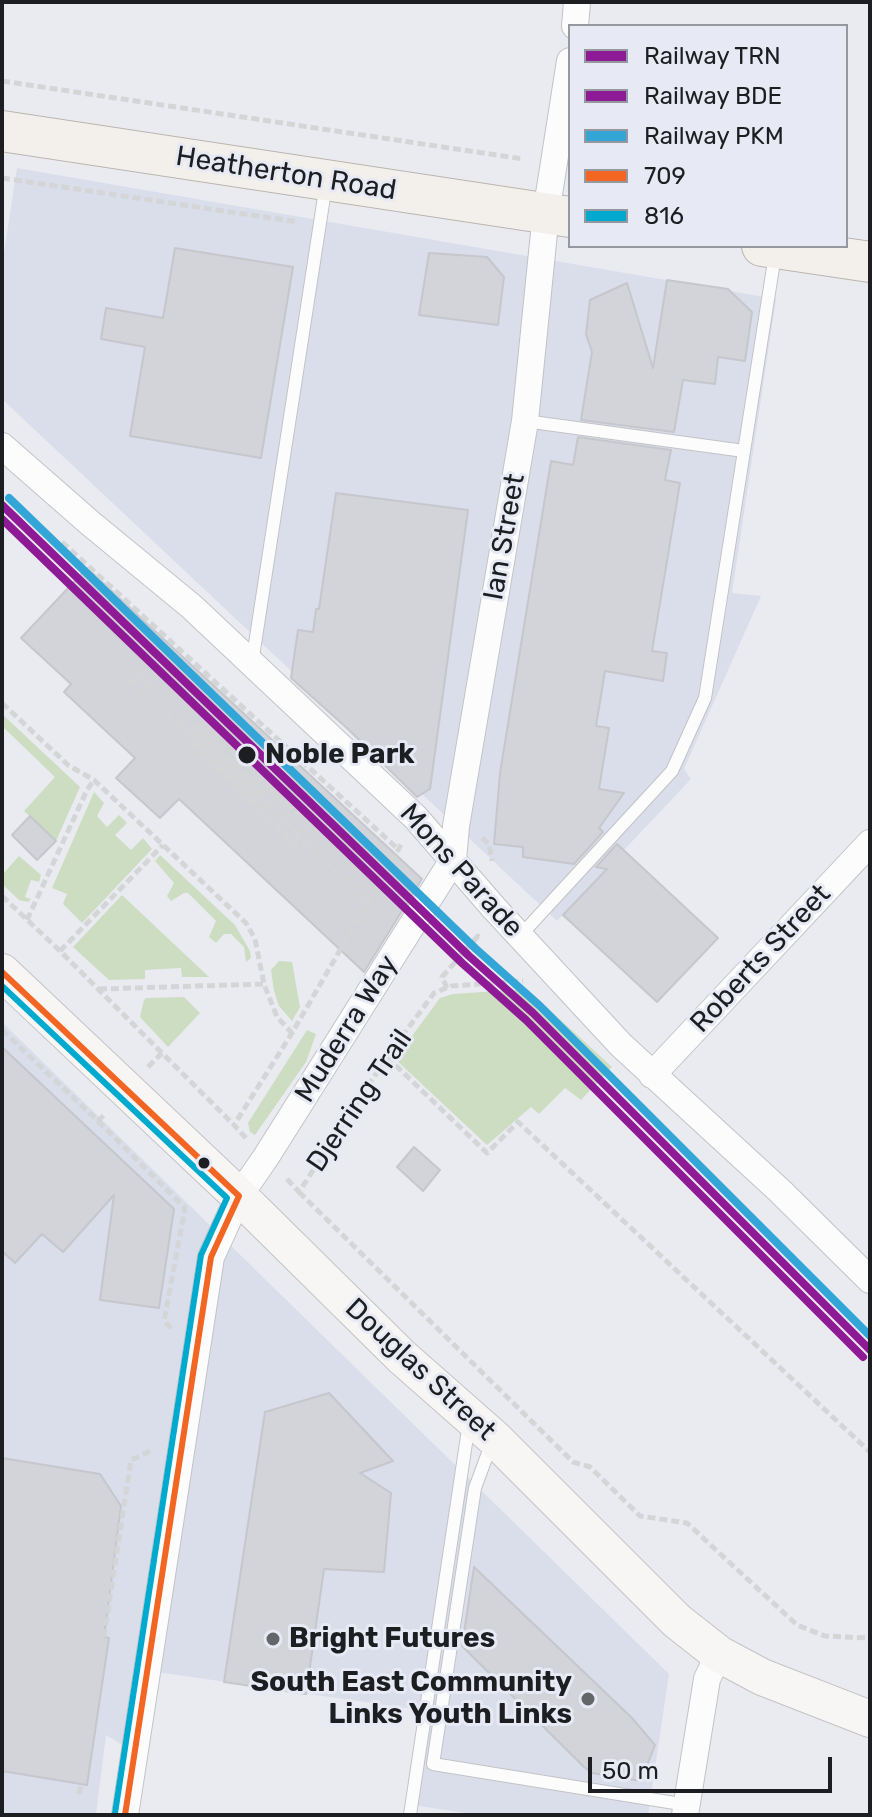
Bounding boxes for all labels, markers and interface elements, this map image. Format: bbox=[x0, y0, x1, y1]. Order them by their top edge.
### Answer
legend bbox=[568, 24, 848, 248]
text: Railway TRN bbox=[644, 42, 781, 70]
text: Railway BDE bbox=[644, 82, 782, 110]
text: Railway PKM bbox=[644, 122, 784, 150]
street label: Heatherton Road bbox=[173, 140, 399, 208]
text: 709 bbox=[644, 162, 686, 190]
text: 816 bbox=[644, 202, 684, 230]
street label: Ian Street bbox=[477, 471, 533, 603]
place label: Noble Park bbox=[265, 738, 415, 772]
marker: Noble Park bbox=[236, 744, 258, 766]
street label: Mons Parade bbox=[392, 797, 530, 945]
street label: Roberts Street bbox=[684, 878, 838, 1040]
street label: Muderra Way bbox=[288, 949, 406, 1109]
street label: Djerring Trail bbox=[300, 1024, 420, 1178]
unlabelled marker bbox=[196, 1155, 212, 1171]
street label: Douglas Street bbox=[338, 1292, 502, 1448]
place label: Bright Futures bbox=[289, 1622, 495, 1656]
marker: Bright Futures bbox=[264, 1630, 282, 1648]
place label: South East Community Links Youth Links bbox=[250, 1666, 572, 1732]
marker: South East Community Links Youth Links bbox=[579, 1690, 597, 1708]
scale bar bbox=[592, 1741, 836, 1791]
text: 50 m bbox=[602, 1757, 659, 1785]

